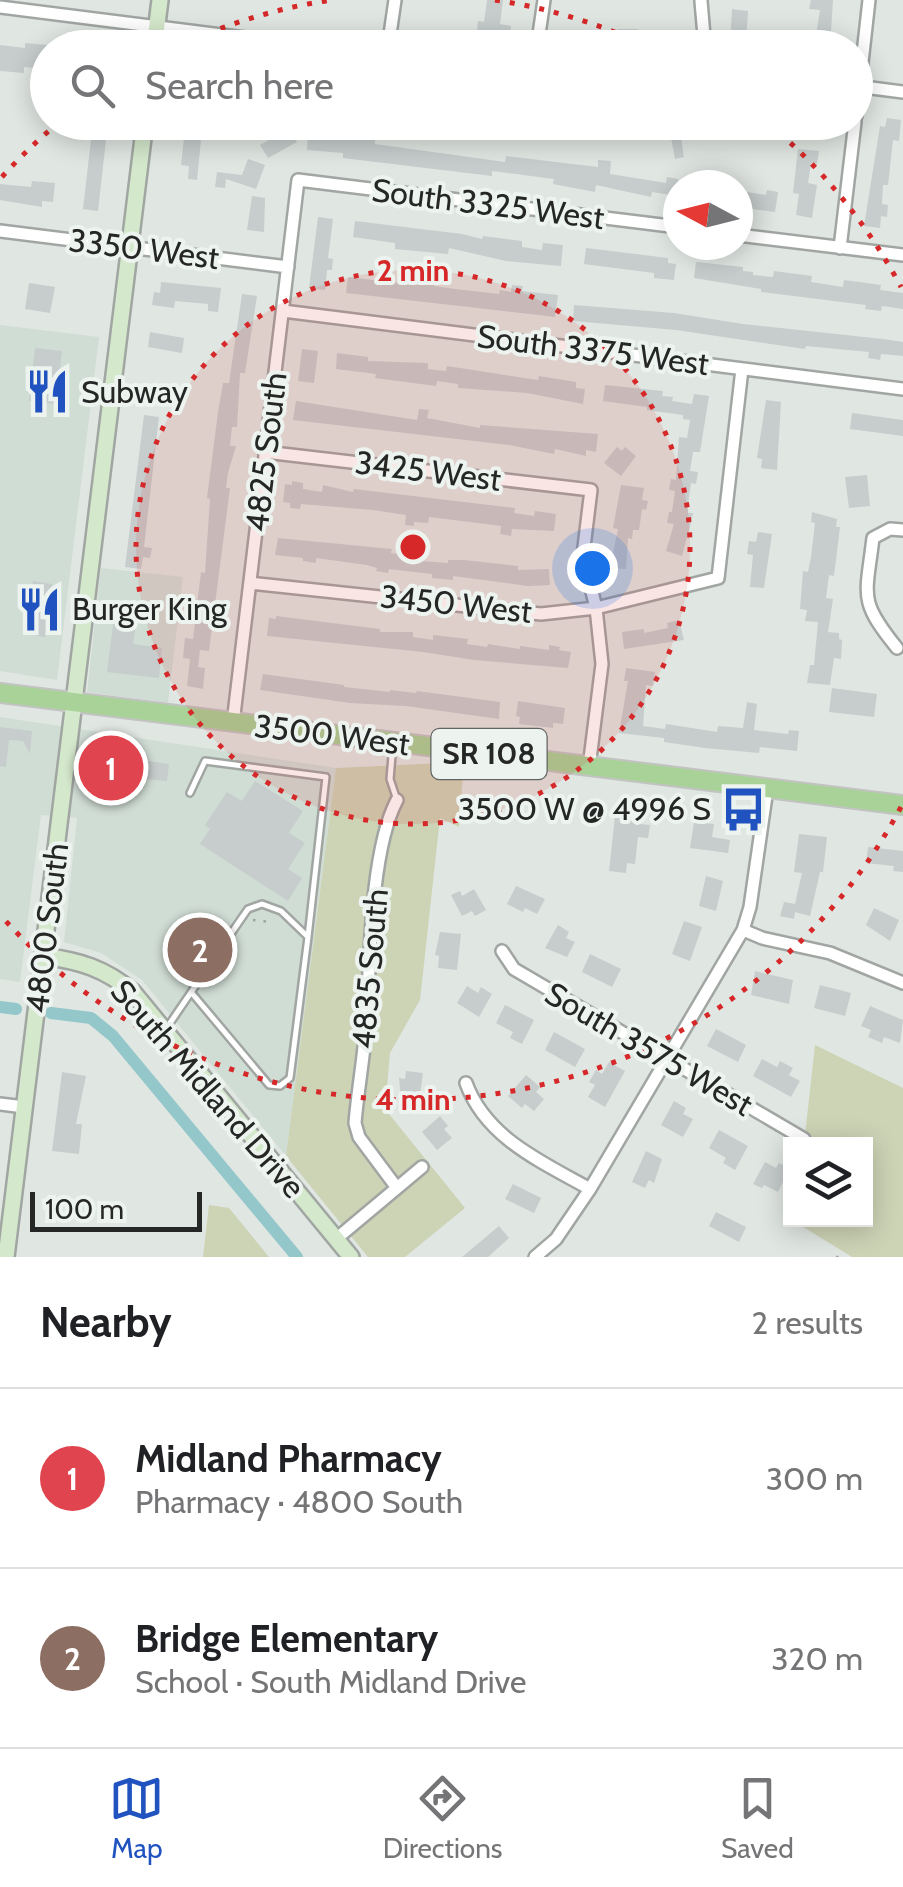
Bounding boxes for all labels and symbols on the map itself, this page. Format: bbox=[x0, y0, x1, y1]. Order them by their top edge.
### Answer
street label: South 3325 West bbox=[370, 170, 607, 237]
north arrow bbox=[663, 170, 753, 260]
street label: 3350 West bbox=[67, 220, 222, 277]
text: 2 min bbox=[377, 252, 449, 289]
street label: South 3375 West bbox=[475, 316, 711, 383]
restaurant icon: Subway bbox=[24, 368, 72, 416]
street label: 4825 South bbox=[236, 370, 295, 534]
place label: Subway bbox=[81, 372, 188, 411]
street label: 3425 West bbox=[353, 442, 503, 499]
centre of rings bbox=[395, 529, 431, 565]
your location bbox=[567, 543, 618, 594]
street label: 3450 West bbox=[378, 576, 534, 631]
restaurant icon: Burger King bbox=[15, 585, 63, 633]
place label: Burger King bbox=[72, 589, 228, 628]
street label: 3500 West bbox=[252, 706, 412, 763]
road number: SR 108 bbox=[432, 729, 546, 779]
pin: 1 bbox=[78, 730, 144, 806]
bus stop icon: 3500 W @ 4996 S bbox=[720, 785, 768, 833]
place label: 3500 W @ 4996 S bbox=[458, 789, 711, 828]
street label: 4800 South bbox=[17, 841, 76, 1015]
street label: 4835 South bbox=[343, 887, 396, 1051]
pin: 2 bbox=[168, 912, 232, 988]
street label: South Midland Drive bbox=[103, 972, 314, 1206]
street label: South 3575 West bbox=[539, 973, 760, 1124]
text: 4 min bbox=[375, 1081, 451, 1118]
scale bar bbox=[30, 1187, 202, 1232]

